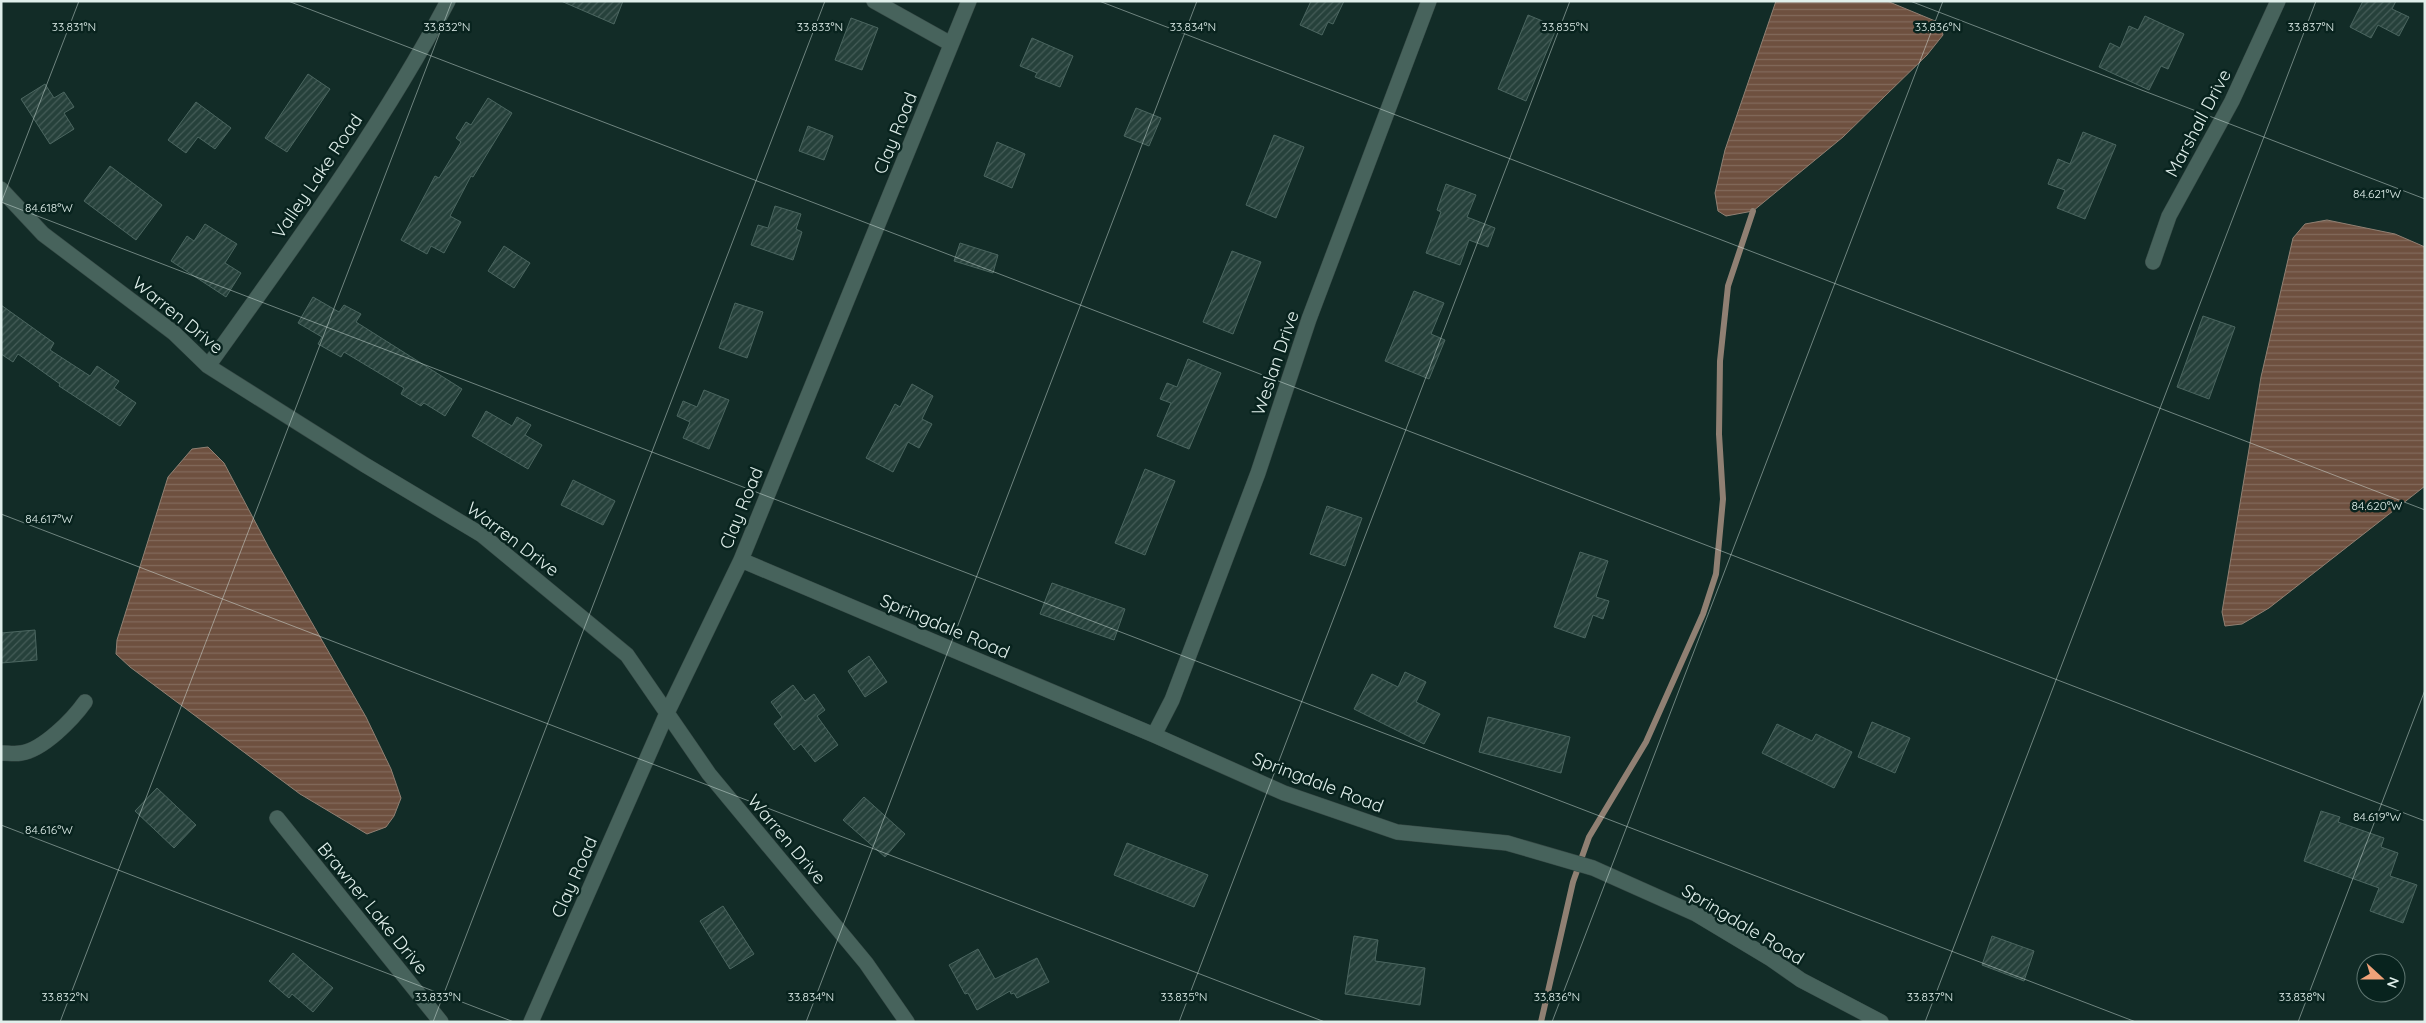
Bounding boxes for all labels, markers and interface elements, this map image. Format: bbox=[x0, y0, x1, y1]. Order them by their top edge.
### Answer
text: 33.831°N bbox=[52, 19, 96, 34]
text: 33.832°N bbox=[424, 19, 470, 34]
text: 33.833°N bbox=[797, 19, 843, 34]
text: 33.834°N bbox=[1170, 19, 1216, 34]
text: 33.835°N bbox=[1542, 19, 1588, 34]
text: 33.836°N bbox=[1915, 19, 1961, 34]
text: 33.837°N bbox=[2288, 19, 2334, 34]
street label: Marshall Drive bbox=[2160, 65, 2236, 181]
street label: Clay Road bbox=[868, 89, 922, 177]
street label: Valley Lake Road bbox=[267, 109, 367, 243]
text: 84.621°W bbox=[2353, 186, 2401, 201]
text: 84.618°W bbox=[25, 200, 73, 215]
street label: Warren Drive bbox=[128, 271, 228, 359]
street label: Weslan Drive bbox=[1246, 308, 1304, 418]
street label: Clay Road bbox=[714, 464, 768, 552]
street label: Warren Drive bbox=[462, 497, 564, 581]
text: 84.620°W bbox=[2352, 498, 2403, 513]
text: 84.617°W bbox=[25, 511, 73, 526]
street label: Springdale Road bbox=[877, 588, 1013, 664]
street label: Springdale Road bbox=[1249, 746, 1387, 818]
street label: Warren Drive bbox=[743, 789, 831, 889]
text: 84.619°W bbox=[2353, 809, 2401, 824]
text: 84.616°W bbox=[25, 822, 73, 837]
street label: Clay Road bbox=[546, 833, 602, 921]
street label: Brawner Lake Drive bbox=[313, 837, 433, 979]
street label: Springdale Road bbox=[1678, 878, 1808, 970]
north arrow bbox=[2356, 953, 2406, 1003]
text: N bbox=[2383, 975, 2403, 991]
text: 33.832°N bbox=[42, 989, 88, 1004]
text: 33.833°N bbox=[415, 989, 461, 1004]
text: 33.834°N bbox=[788, 989, 834, 1004]
text: 33.835°N bbox=[1161, 989, 1207, 1004]
text: 33.836°N bbox=[1534, 989, 1580, 1004]
text: 33.837°N bbox=[1907, 989, 1953, 1004]
text: 33.838°N bbox=[2279, 989, 2325, 1004]

